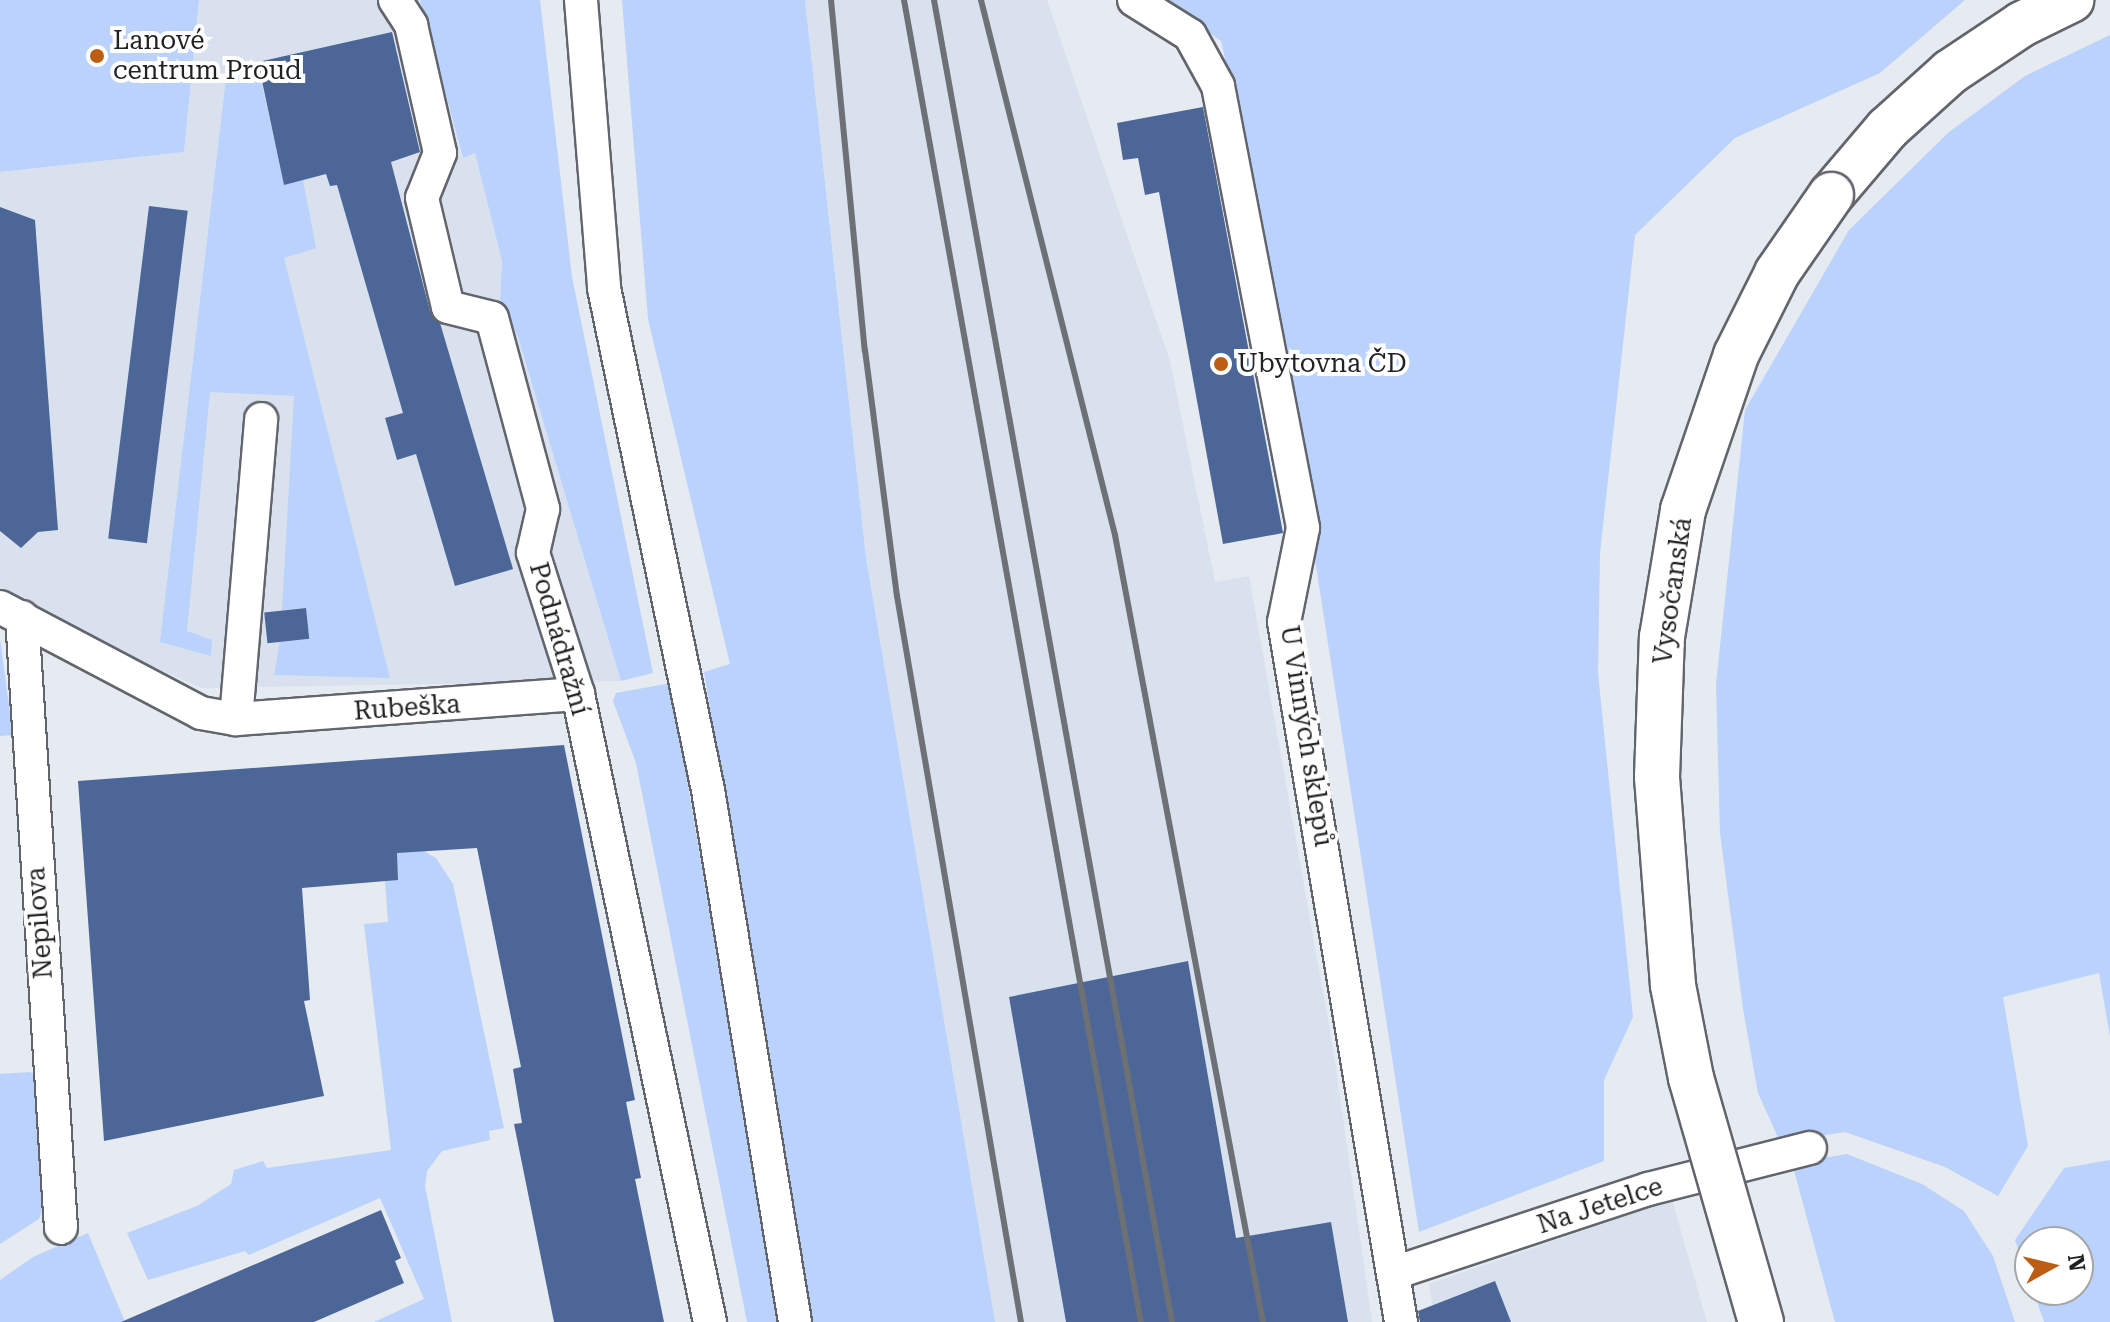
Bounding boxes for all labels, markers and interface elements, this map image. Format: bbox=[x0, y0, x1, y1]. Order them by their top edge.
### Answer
place label: Lanové centrum Proud bbox=[113, 25, 302, 86]
marker: Lanové centrum Proud bbox=[88, 47, 106, 65]
place label: Ubytovna ČD bbox=[1237, 348, 1406, 380]
marker: Ubytovna ČD bbox=[1212, 355, 1230, 373]
street label: Vysočanská bbox=[1647, 516, 1699, 666]
street label: Podnádražní bbox=[522, 559, 596, 719]
street label: U Vinných sklepů bbox=[1273, 623, 1339, 849]
street label: Rubeška bbox=[353, 689, 461, 727]
street label: Nepilova bbox=[21, 866, 59, 980]
street label: Na Jetelce bbox=[1533, 1171, 1667, 1241]
north arrow bbox=[2014, 1226, 2094, 1306]
text: N bbox=[2063, 1253, 2090, 1273]

